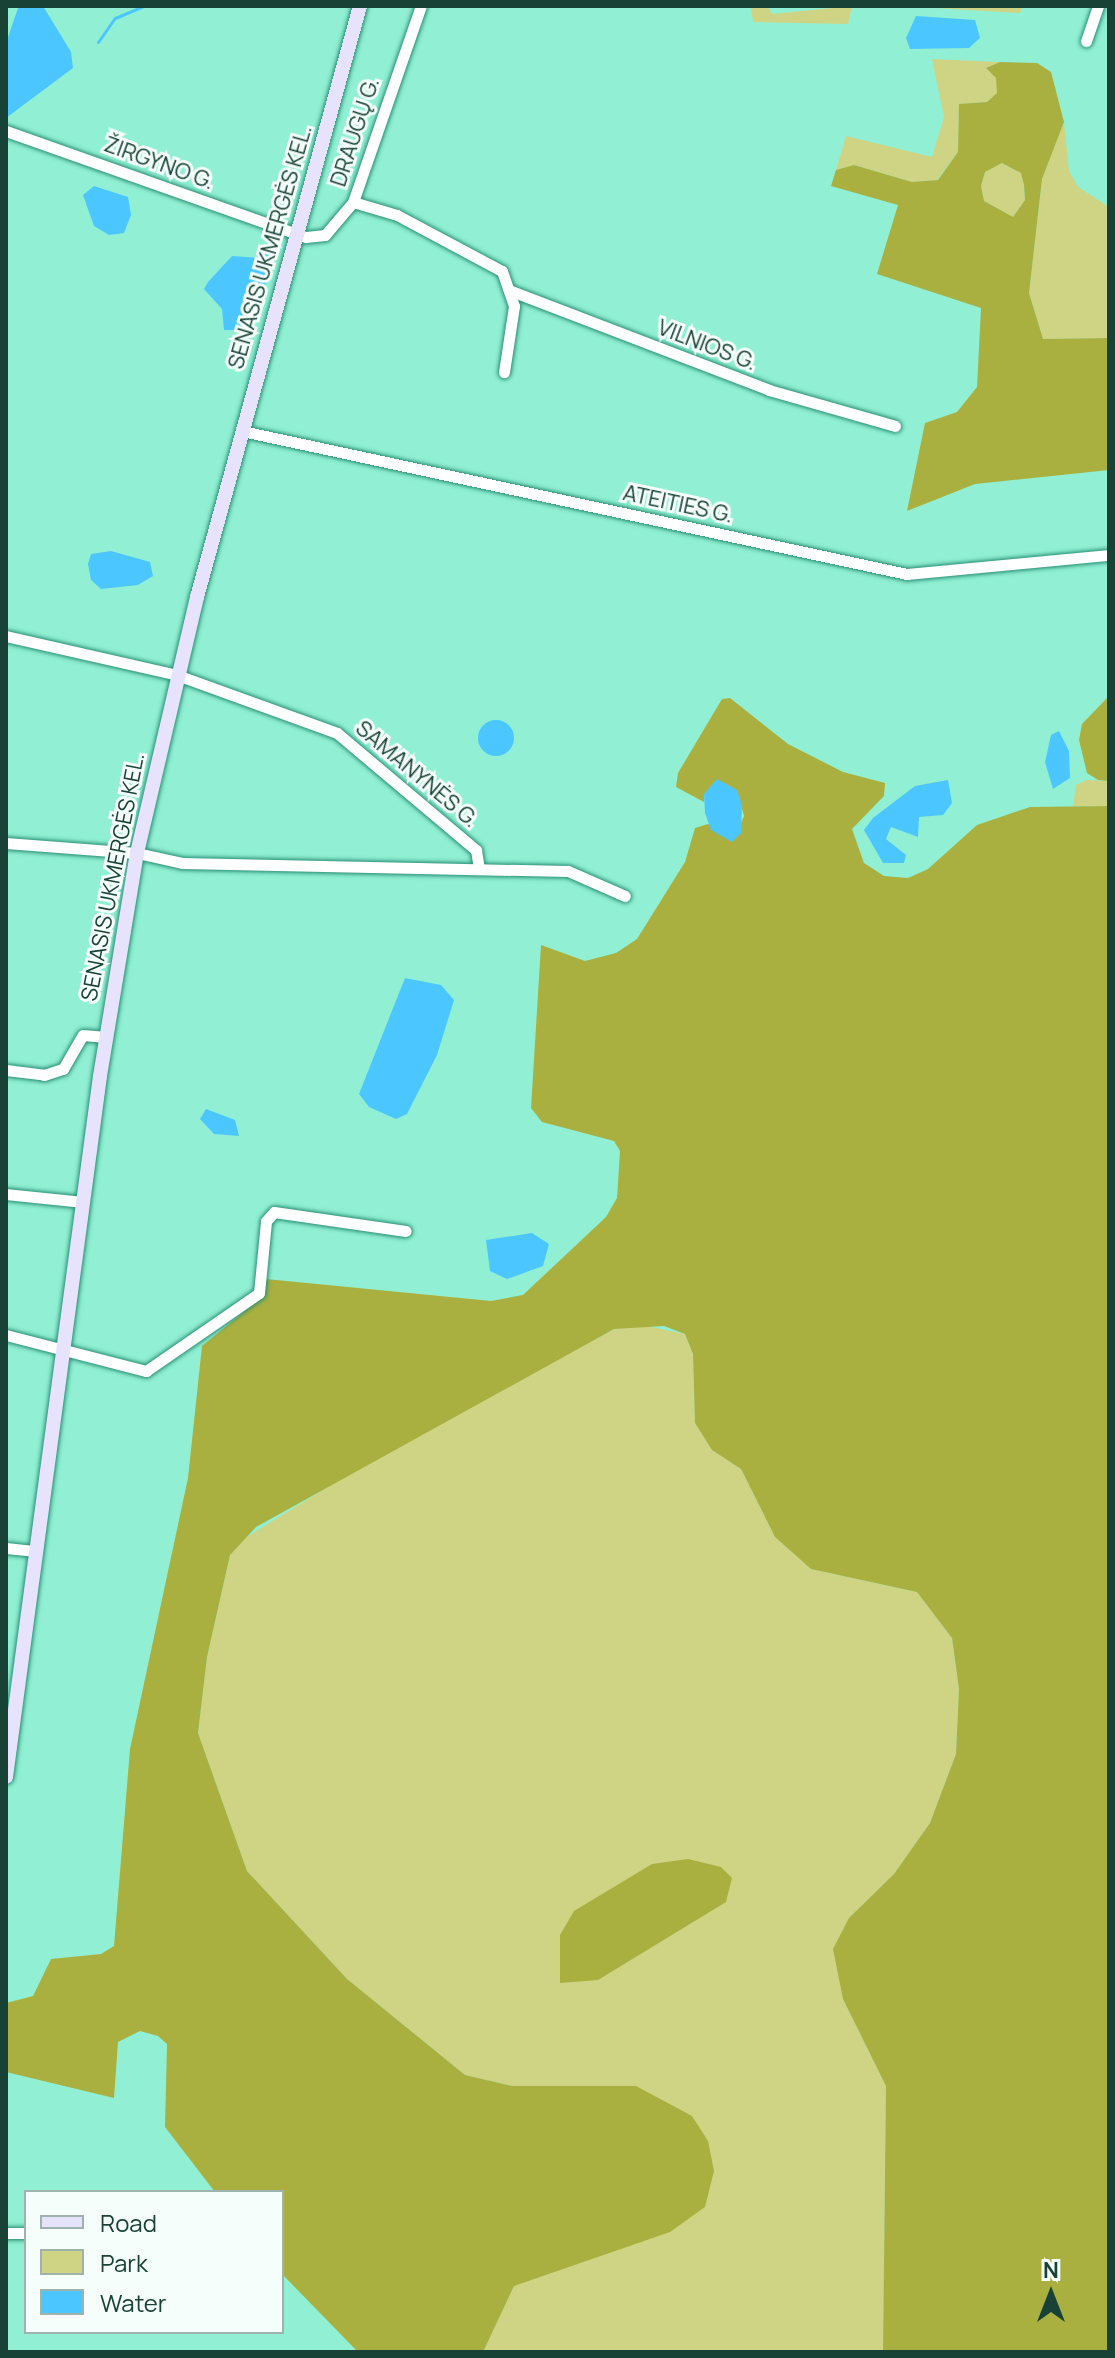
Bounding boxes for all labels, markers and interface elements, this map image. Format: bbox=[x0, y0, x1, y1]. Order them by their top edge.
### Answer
street label: DRAUGŲ G. bbox=[325, 74, 385, 190]
street label: SENASIS UKMERGĖS KEL. bbox=[223, 122, 317, 372]
street label: ŽIRGYNO G. bbox=[100, 131, 218, 195]
street label: VILNIOS G. bbox=[654, 314, 760, 376]
street label: ATEITIES G. bbox=[621, 479, 735, 529]
street label: SAMANYNĖS G. bbox=[350, 715, 484, 833]
street label: SENASIS UKMERGĖS KEL. bbox=[76, 751, 150, 1003]
legend bbox=[24, 2190, 284, 2334]
text: Road bbox=[100, 2206, 157, 2239]
text: Park bbox=[100, 2246, 148, 2279]
north arrow bbox=[1011, 2254, 1091, 2334]
text: N bbox=[1043, 2255, 1059, 2285]
text: Water bbox=[100, 2286, 167, 2319]

